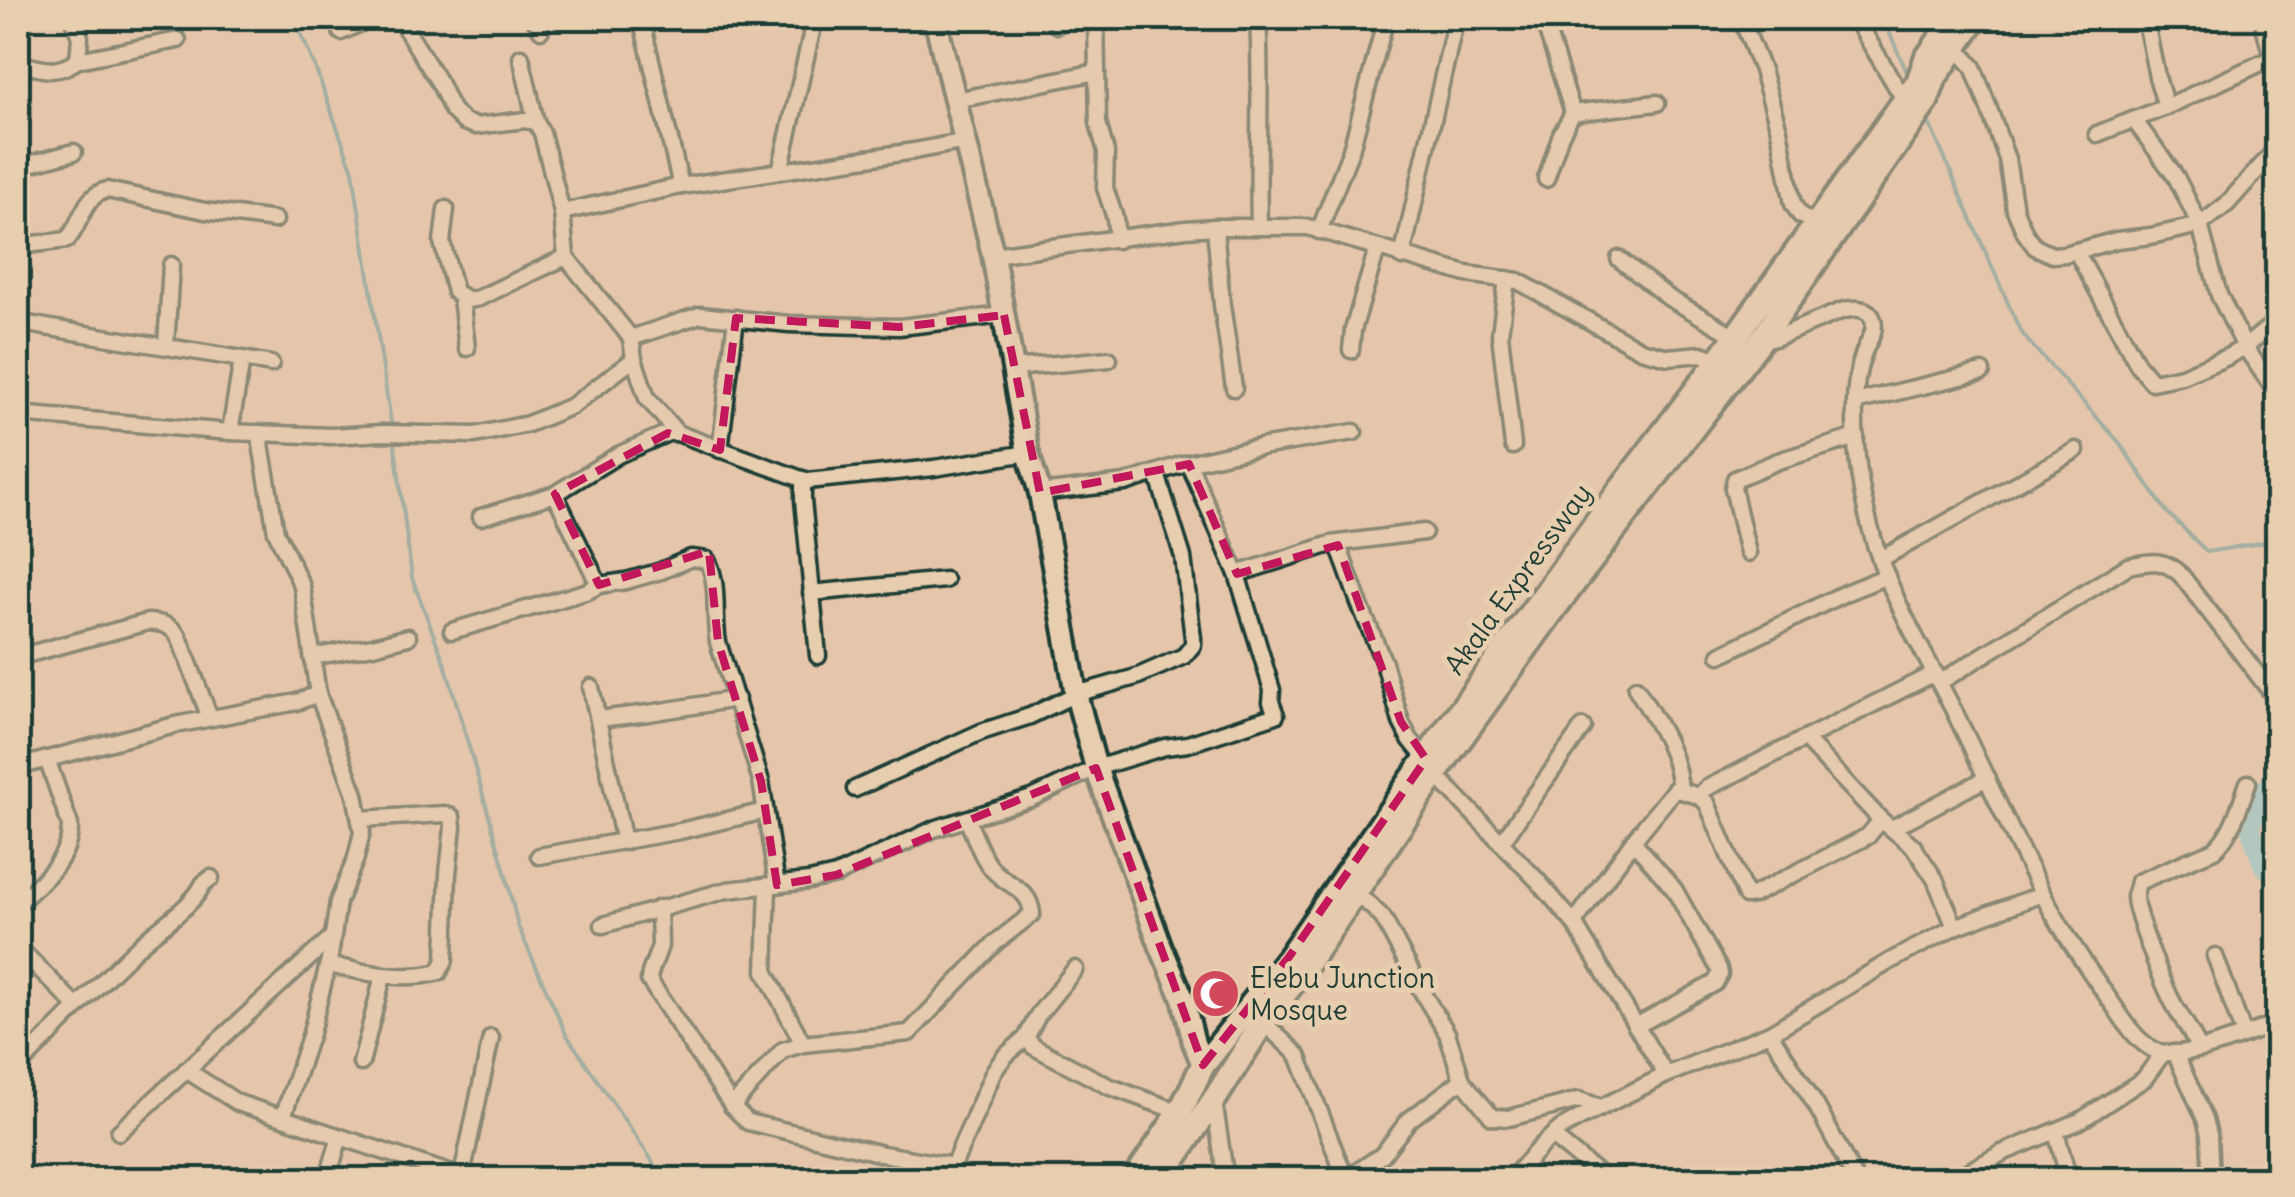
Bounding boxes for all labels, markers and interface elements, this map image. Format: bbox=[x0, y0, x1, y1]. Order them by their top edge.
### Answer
street label: Akala Expressway bbox=[1436, 476, 1600, 682]
place label: Elebu Junction Mosque bbox=[1250, 960, 1435, 1028]
mosque icon: Elebu Junction Mosque bbox=[1189, 968, 1241, 1020]

